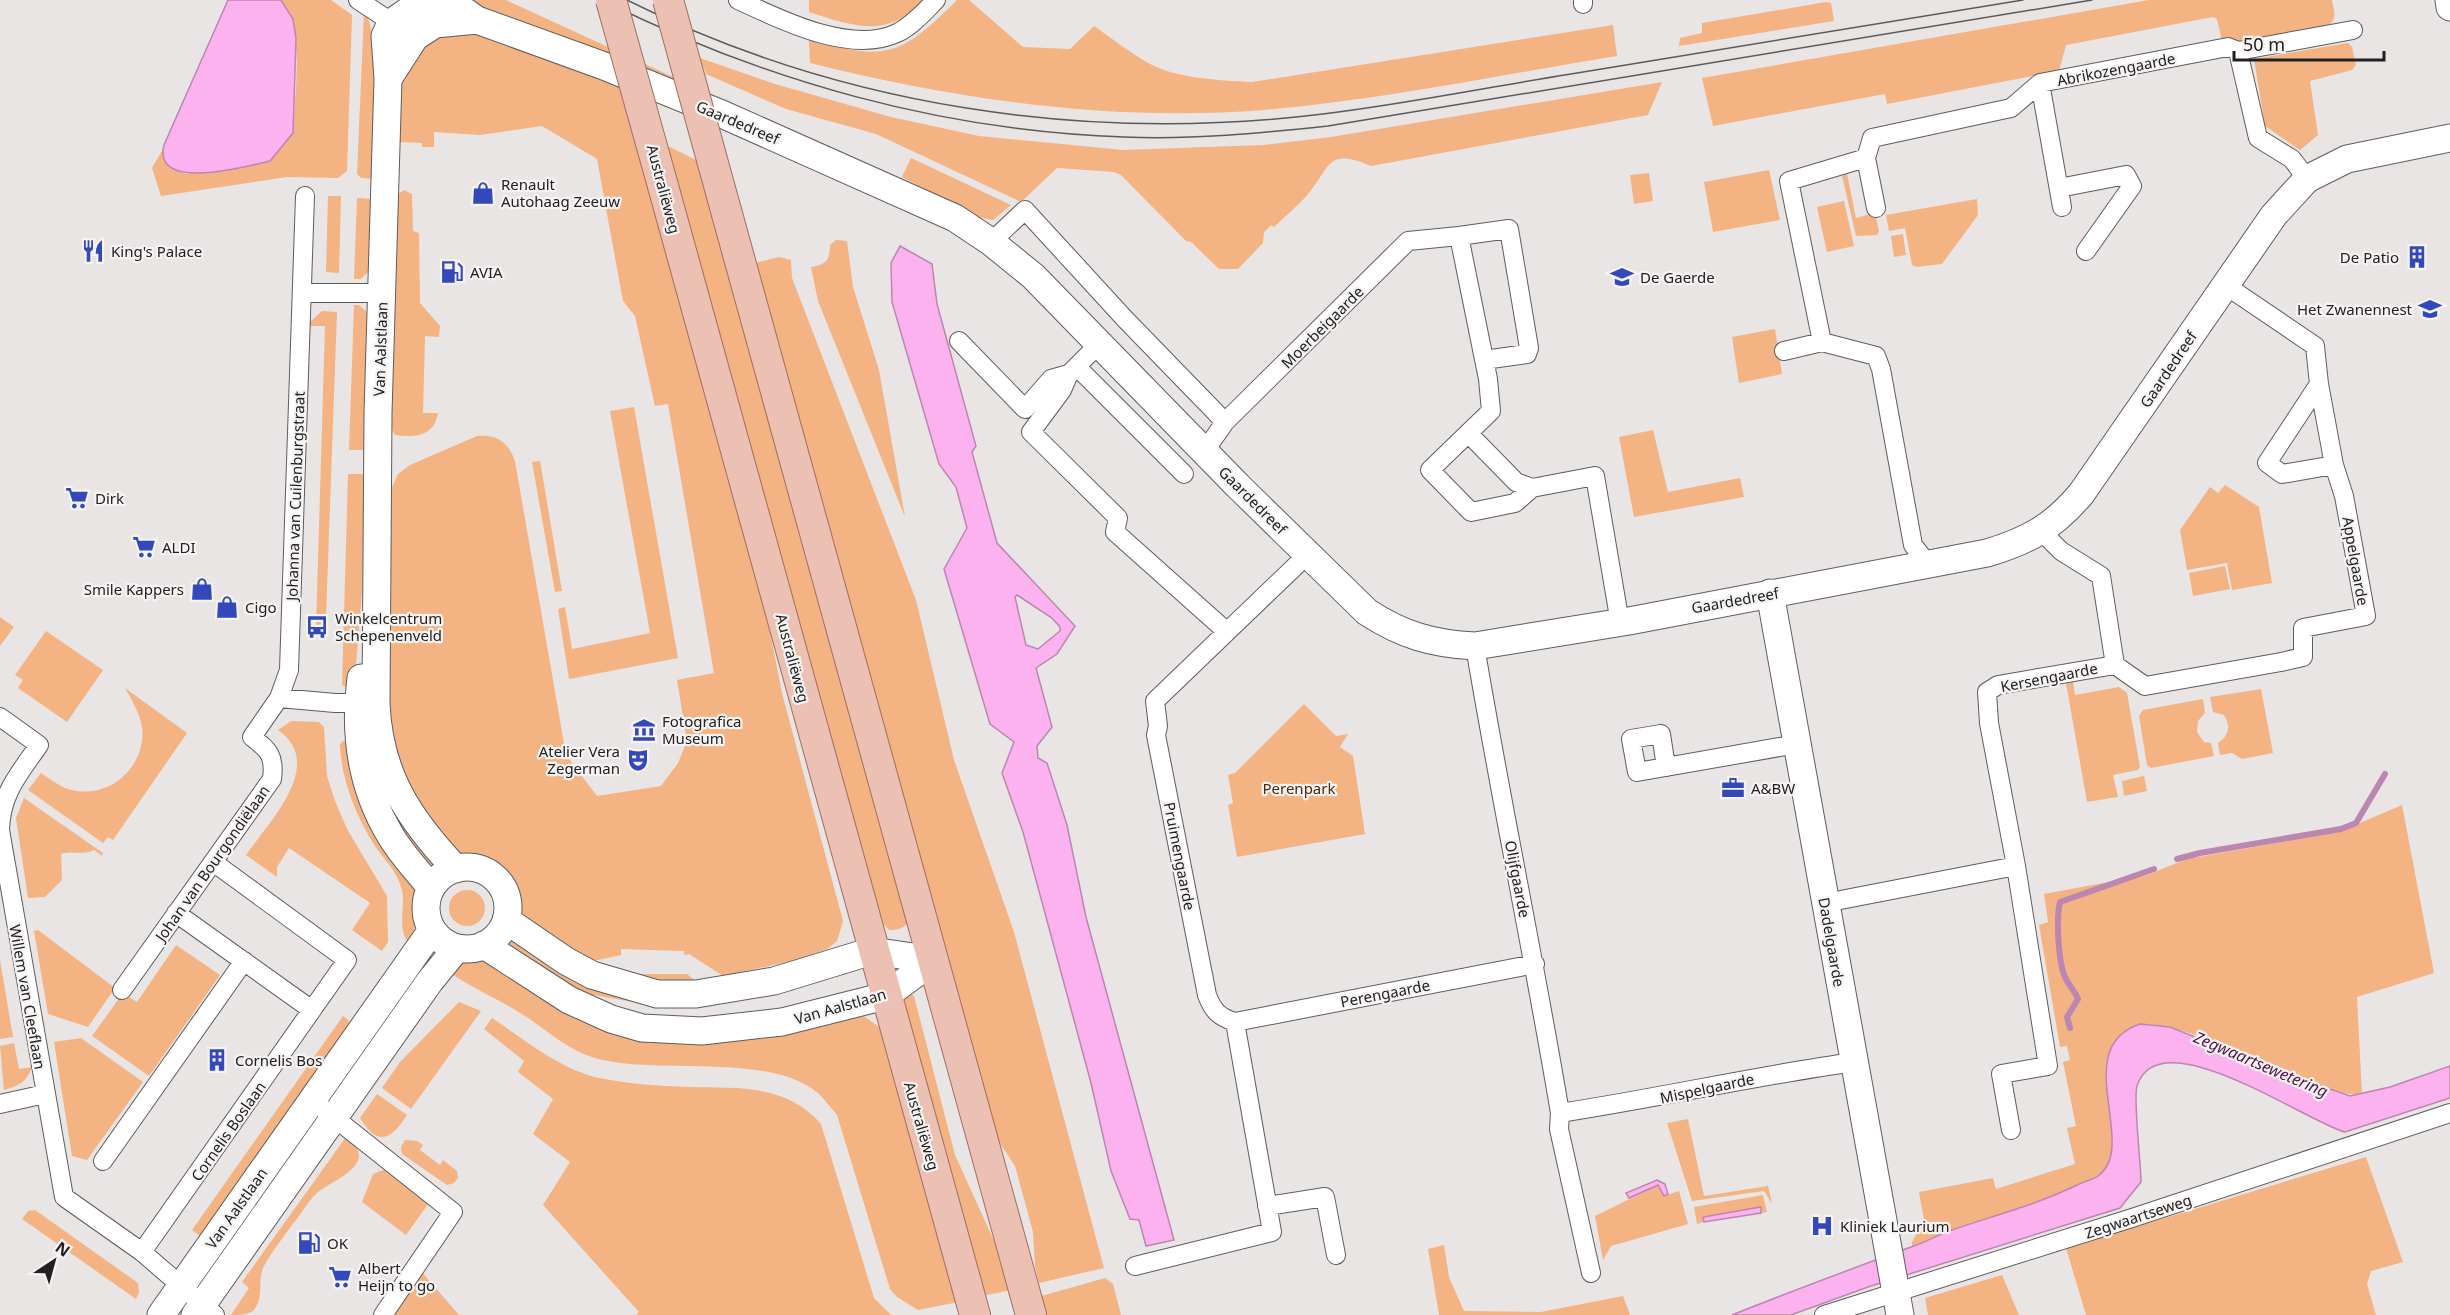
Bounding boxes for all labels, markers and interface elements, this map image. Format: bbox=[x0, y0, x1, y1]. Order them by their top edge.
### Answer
scale bar bbox=[2234, 24, 2384, 62]
text: 50 m bbox=[2243, 32, 2285, 56]
street label: Abrikozengaarde bbox=[2055, 48, 2177, 90]
street label: Gaardedreef bbox=[693, 95, 783, 149]
street label: Australiëweg bbox=[643, 142, 685, 236]
place label: Renault Autohaag Zeeuw bbox=[501, 174, 620, 211]
shop icon: Renault Autohaag Zeeuw bbox=[470, 180, 496, 206]
restaurant icon: King's Palace bbox=[80, 238, 106, 264]
place label: King's Palace bbox=[111, 241, 202, 261]
building icon: De Patio bbox=[2404, 244, 2430, 270]
place label: De Patio bbox=[2340, 247, 2399, 267]
fuel station icon: AVIA bbox=[439, 259, 465, 285]
place label: AVIA bbox=[470, 262, 503, 282]
school or university icon: De Gaerde bbox=[1609, 264, 1635, 290]
place label: De Gaerde bbox=[1640, 267, 1715, 287]
street label: Moerbeigaarde bbox=[1277, 282, 1367, 372]
school or university icon: Het Zwanennest bbox=[2417, 296, 2443, 322]
place label: Het Zwanennest bbox=[2297, 299, 2413, 319]
street label: Van Aalstlaan bbox=[368, 301, 392, 397]
street label: Gaardedreef bbox=[2135, 326, 2202, 411]
street label: Johanna van Cuilenburgstraat bbox=[281, 390, 309, 603]
street label: Gaardedreef bbox=[1215, 462, 1292, 539]
supermarket icon: Dirk bbox=[64, 485, 90, 511]
place label: Dirk bbox=[95, 488, 124, 508]
street label: Appelgaarde bbox=[2338, 515, 2374, 607]
supermarket icon: ALDI bbox=[131, 534, 157, 560]
place label: ALDI bbox=[162, 537, 195, 557]
shop icon: Smile Kappers bbox=[189, 576, 215, 602]
place label: Smile Kappers bbox=[84, 579, 184, 599]
street label: Gaardedreef bbox=[1690, 582, 1781, 618]
shop icon: Cigo bbox=[214, 594, 240, 620]
place label: Cigo bbox=[245, 597, 277, 617]
place label: Winkelcentrum Schepenenveld bbox=[335, 608, 442, 645]
street label: Australiëweg bbox=[772, 611, 814, 705]
bus stop icon: Winkelcentrum Schepenenveld bbox=[304, 614, 330, 640]
street label: Kersengaarde bbox=[1999, 658, 2099, 696]
place label: Fotografica Museum bbox=[662, 711, 742, 748]
museum icon: Fotografica Museum bbox=[631, 717, 657, 743]
place label: Atelier Vera Zegerman bbox=[539, 741, 620, 778]
theatre icon: Atelier Vera Zegerman bbox=[625, 747, 651, 773]
office icon: A&BW bbox=[1720, 775, 1746, 801]
park label: Perenpark bbox=[1262, 778, 1336, 798]
place label: A&BW bbox=[1751, 778, 1795, 798]
street label: Johan van Bourgondiëlaan bbox=[149, 781, 274, 947]
street label: Pruimengaarde bbox=[1160, 800, 1200, 912]
street label: Olijfgaarde bbox=[1501, 839, 1535, 919]
street label: Dadelgaarde bbox=[1814, 896, 1850, 988]
street label: Willem van Cleeflaan bbox=[5, 923, 51, 1071]
street label: Perengaarde bbox=[1339, 975, 1431, 1011]
street label: Van Aalstlaan bbox=[792, 983, 888, 1029]
water label: Zegwaartsewetering bbox=[2190, 1025, 2331, 1102]
building icon: Cornelis Bos bbox=[204, 1047, 230, 1073]
place label: Cornelis Bos bbox=[235, 1050, 322, 1070]
street label: Mispelgaarde bbox=[1658, 1068, 1756, 1108]
street label: Cornelis Boslaan bbox=[186, 1077, 270, 1185]
street label: Australiëweg bbox=[900, 1079, 944, 1173]
street label: Van Aalstlaan bbox=[201, 1163, 271, 1253]
street label: Zegwaartseweg bbox=[2082, 1189, 2194, 1243]
hospital icon: Kliniek Laurium bbox=[1809, 1213, 1835, 1239]
place label: Kliniek Laurium bbox=[1840, 1216, 1949, 1236]
fuel station icon: OK bbox=[296, 1230, 322, 1256]
north arrow bbox=[24, 1231, 84, 1291]
place label: OK bbox=[327, 1233, 349, 1253]
text: N bbox=[51, 1236, 75, 1262]
place label: Albert Heijn to go bbox=[358, 1258, 435, 1295]
supermarket icon: Albert Heijn to go bbox=[327, 1264, 353, 1290]

